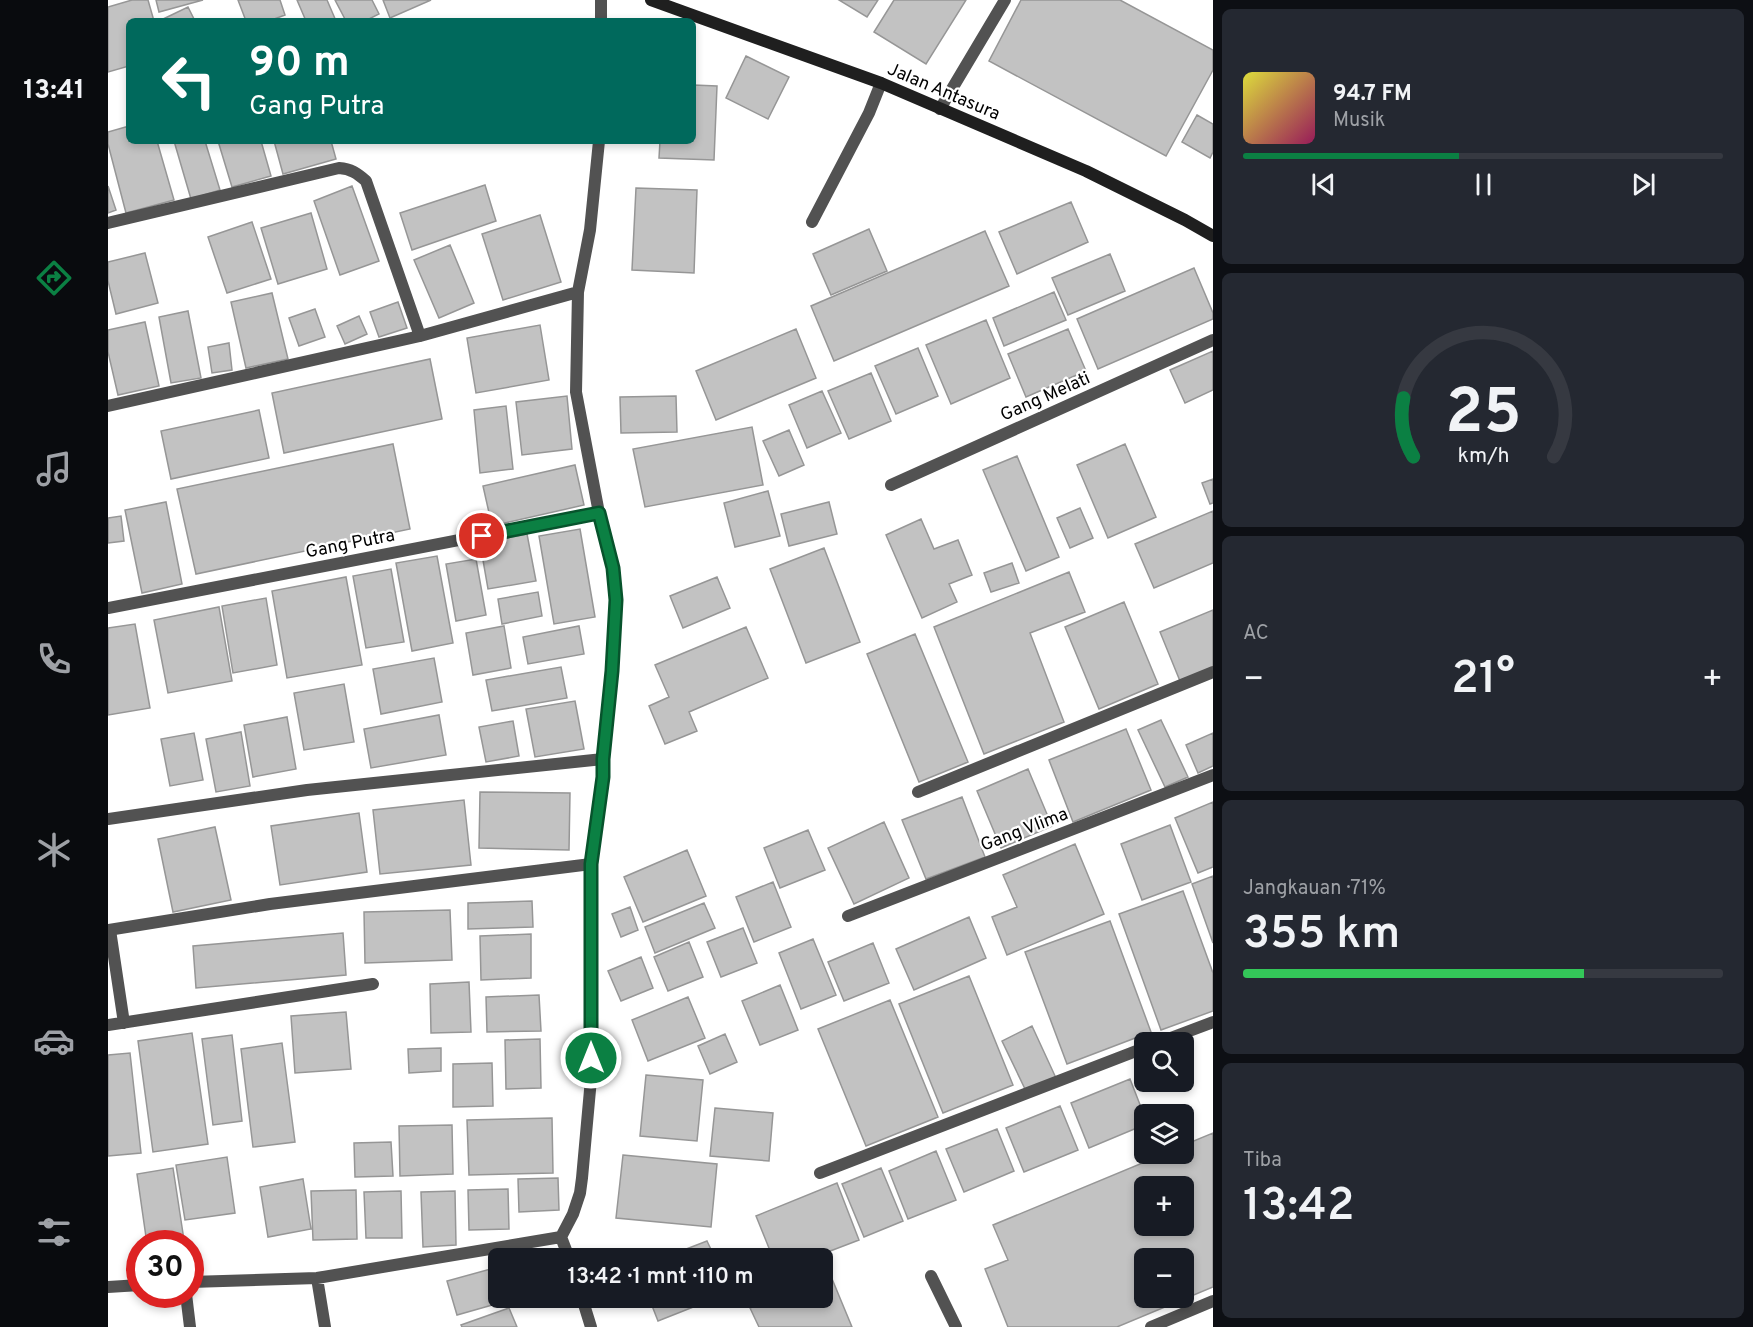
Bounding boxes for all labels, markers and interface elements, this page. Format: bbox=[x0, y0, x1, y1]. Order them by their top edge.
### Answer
text: 90 m bbox=[249, 38, 350, 91]
icon: left bbox=[150, 42, 228, 120]
street label: Jalan Antasura bbox=[884, 58, 1003, 126]
text: 13:41 bbox=[23, 74, 85, 108]
text: 94.7 FM bbox=[1333, 81, 1412, 108]
text: Gang Putra bbox=[249, 90, 384, 124]
text: Musik bbox=[1333, 108, 1385, 134]
icon: previous bbox=[1307, 168, 1340, 201]
icon: pause bbox=[1467, 168, 1500, 201]
icon: next bbox=[1627, 168, 1660, 201]
icon: directions bbox=[33, 257, 75, 299]
street label: Gang Melati bbox=[997, 367, 1094, 427]
text: 25 bbox=[1445, 376, 1521, 455]
text: km/h bbox=[1457, 443, 1509, 470]
icon: music bbox=[33, 448, 75, 490]
pin bbox=[456, 510, 507, 561]
icon: arrive bbox=[465, 519, 498, 552]
street label: Gang Putra bbox=[304, 525, 397, 564]
text: AC bbox=[1243, 621, 1269, 647]
icon: phone bbox=[33, 638, 75, 680]
text: 21° bbox=[1451, 652, 1515, 709]
text: − bbox=[1243, 660, 1264, 702]
text: + bbox=[1702, 660, 1723, 702]
street label: Gang Vlima bbox=[977, 803, 1072, 858]
icon: climate bbox=[33, 829, 75, 871]
text: Jangkauan · 71% bbox=[1243, 876, 1386, 902]
text: 355 km bbox=[1243, 907, 1400, 964]
icon: car bbox=[33, 1020, 75, 1062]
position arrow bbox=[559, 1026, 623, 1090]
map controls bbox=[1134, 1032, 1194, 1308]
button: search bbox=[1134, 1032, 1194, 1092]
button: layers bbox=[1134, 1104, 1194, 1164]
text: Tiba bbox=[1243, 1148, 1282, 1174]
button: + bbox=[1134, 1176, 1194, 1236]
text: 13:42 bbox=[1243, 1179, 1354, 1236]
icon: filters bbox=[33, 1211, 75, 1253]
speed limit sign: 30 bbox=[126, 1230, 204, 1308]
button: − bbox=[1134, 1248, 1194, 1308]
text: 13:42 · 1 mnt · 110 m bbox=[567, 1264, 754, 1291]

